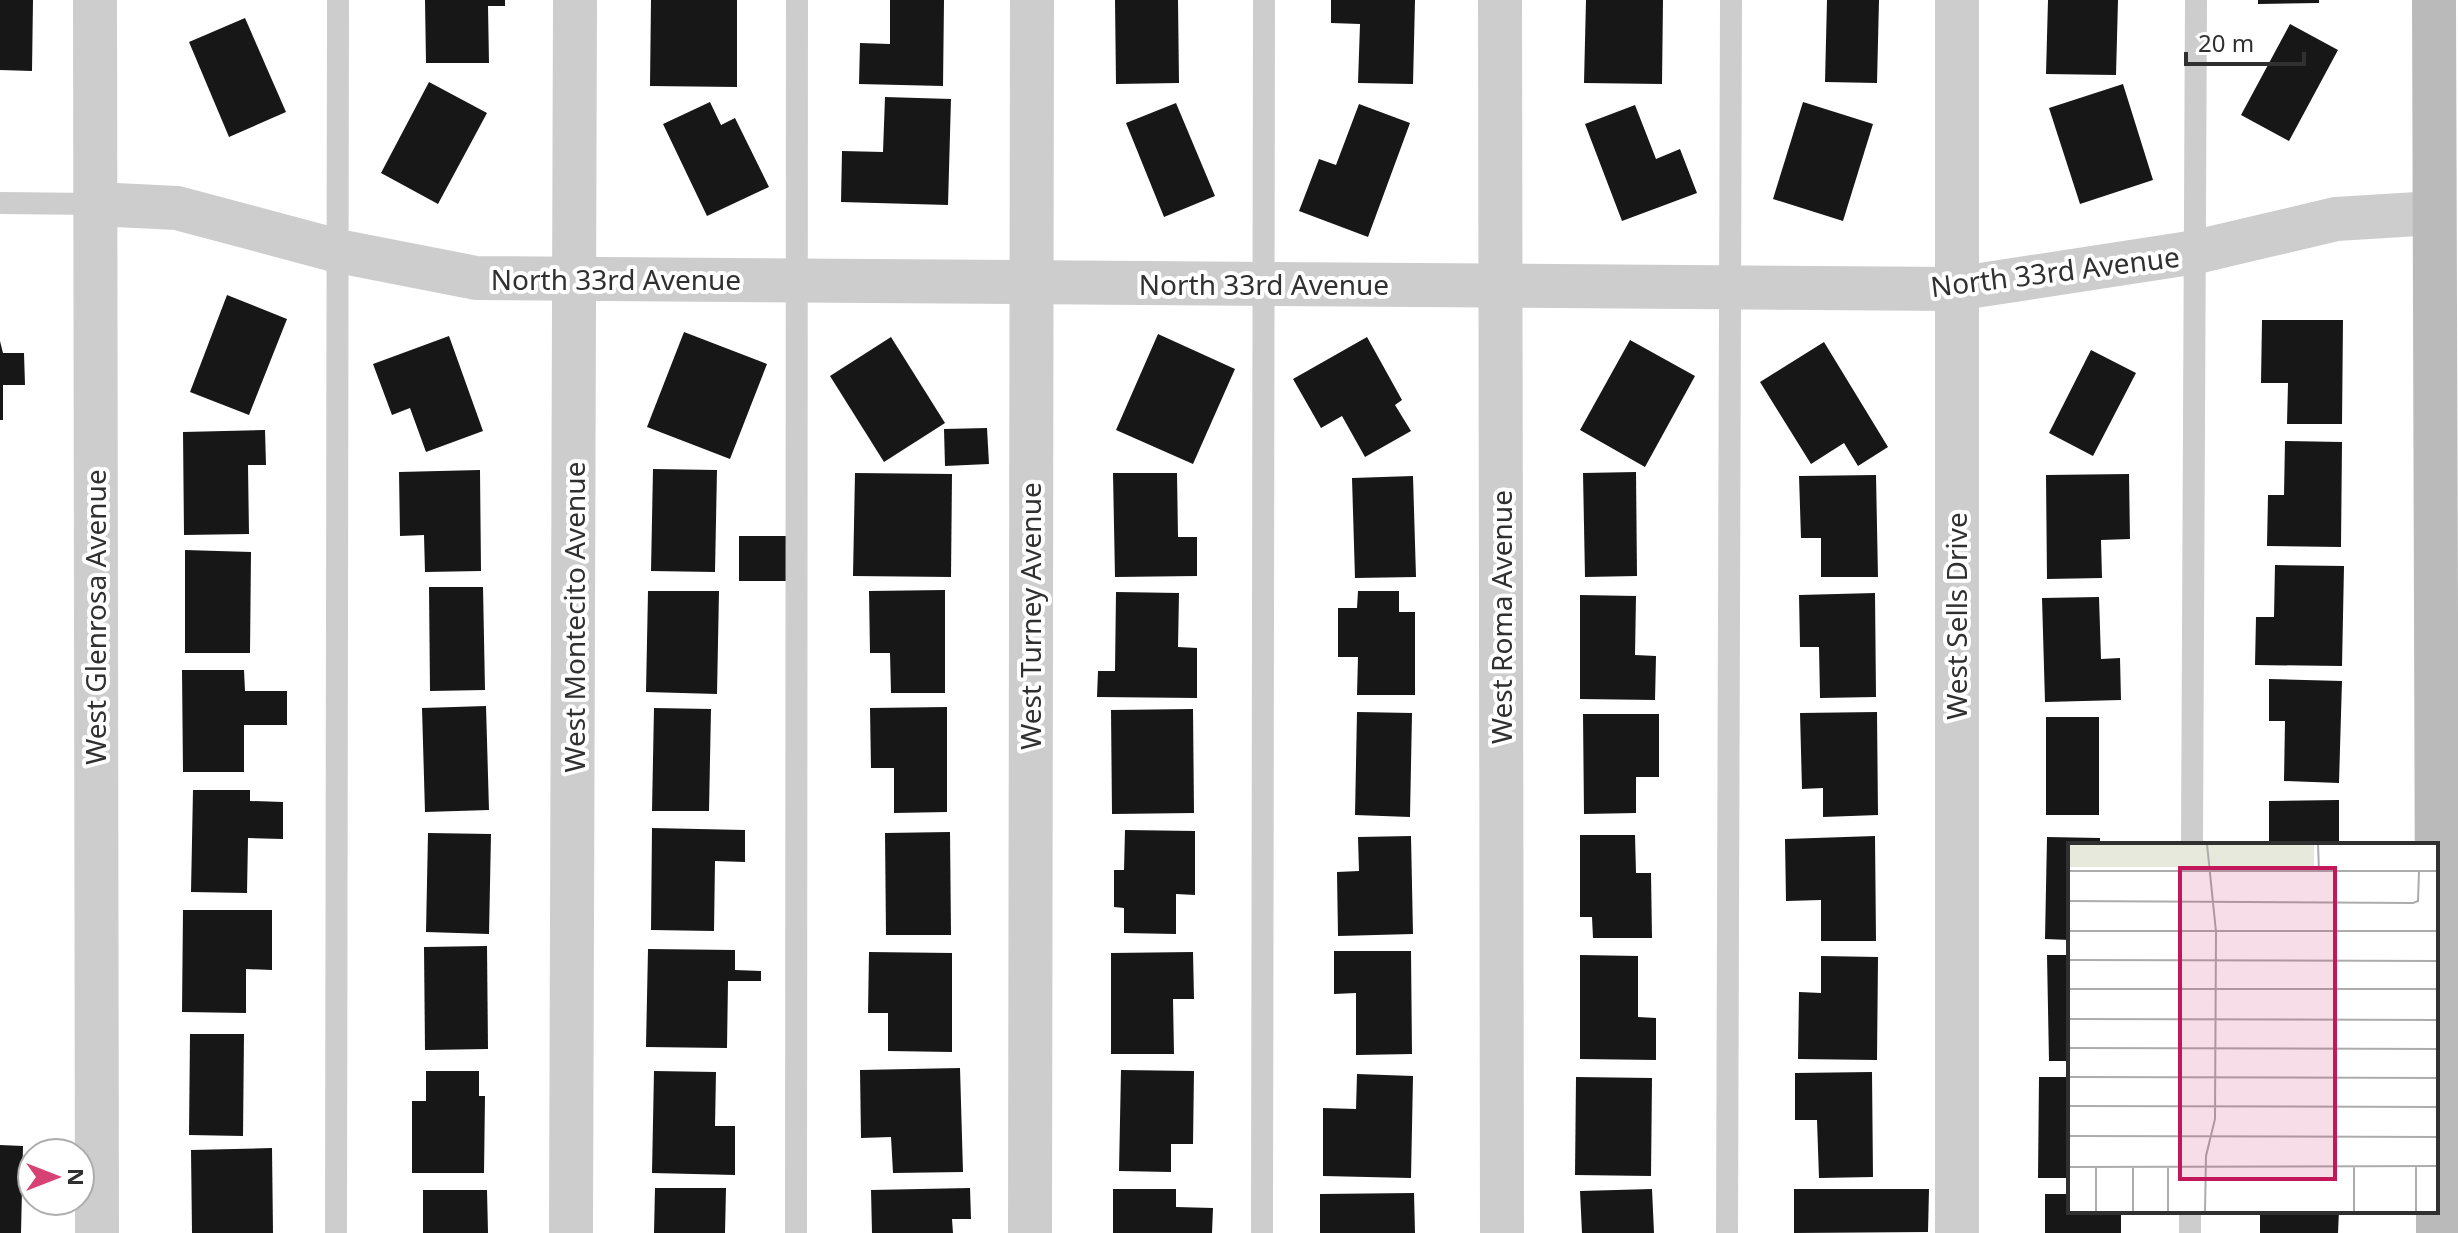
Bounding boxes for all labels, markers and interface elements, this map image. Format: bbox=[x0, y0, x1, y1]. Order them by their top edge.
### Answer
scale bar bbox=[2186, 16, 2304, 66]
text: 20 m bbox=[2198, 26, 2254, 59]
street label: North 33rd Avenue bbox=[1928, 237, 2182, 305]
street label: North 33rd Avenue bbox=[491, 260, 741, 298]
street label: North 33rd Avenue bbox=[1139, 265, 1389, 303]
street label: West Montecito Avenue bbox=[555, 462, 593, 772]
street label: West Glenrosa Avenue bbox=[76, 469, 114, 765]
street label: West Turney Avenue bbox=[1011, 482, 1049, 750]
street label: West Roma Avenue bbox=[1482, 490, 1520, 744]
street label: West Sells Drive bbox=[1937, 512, 1975, 720]
inset map bbox=[2068, 843, 2438, 1213]
north arrow bbox=[16, 1137, 96, 1217]
text: N bbox=[62, 1168, 92, 1186]

